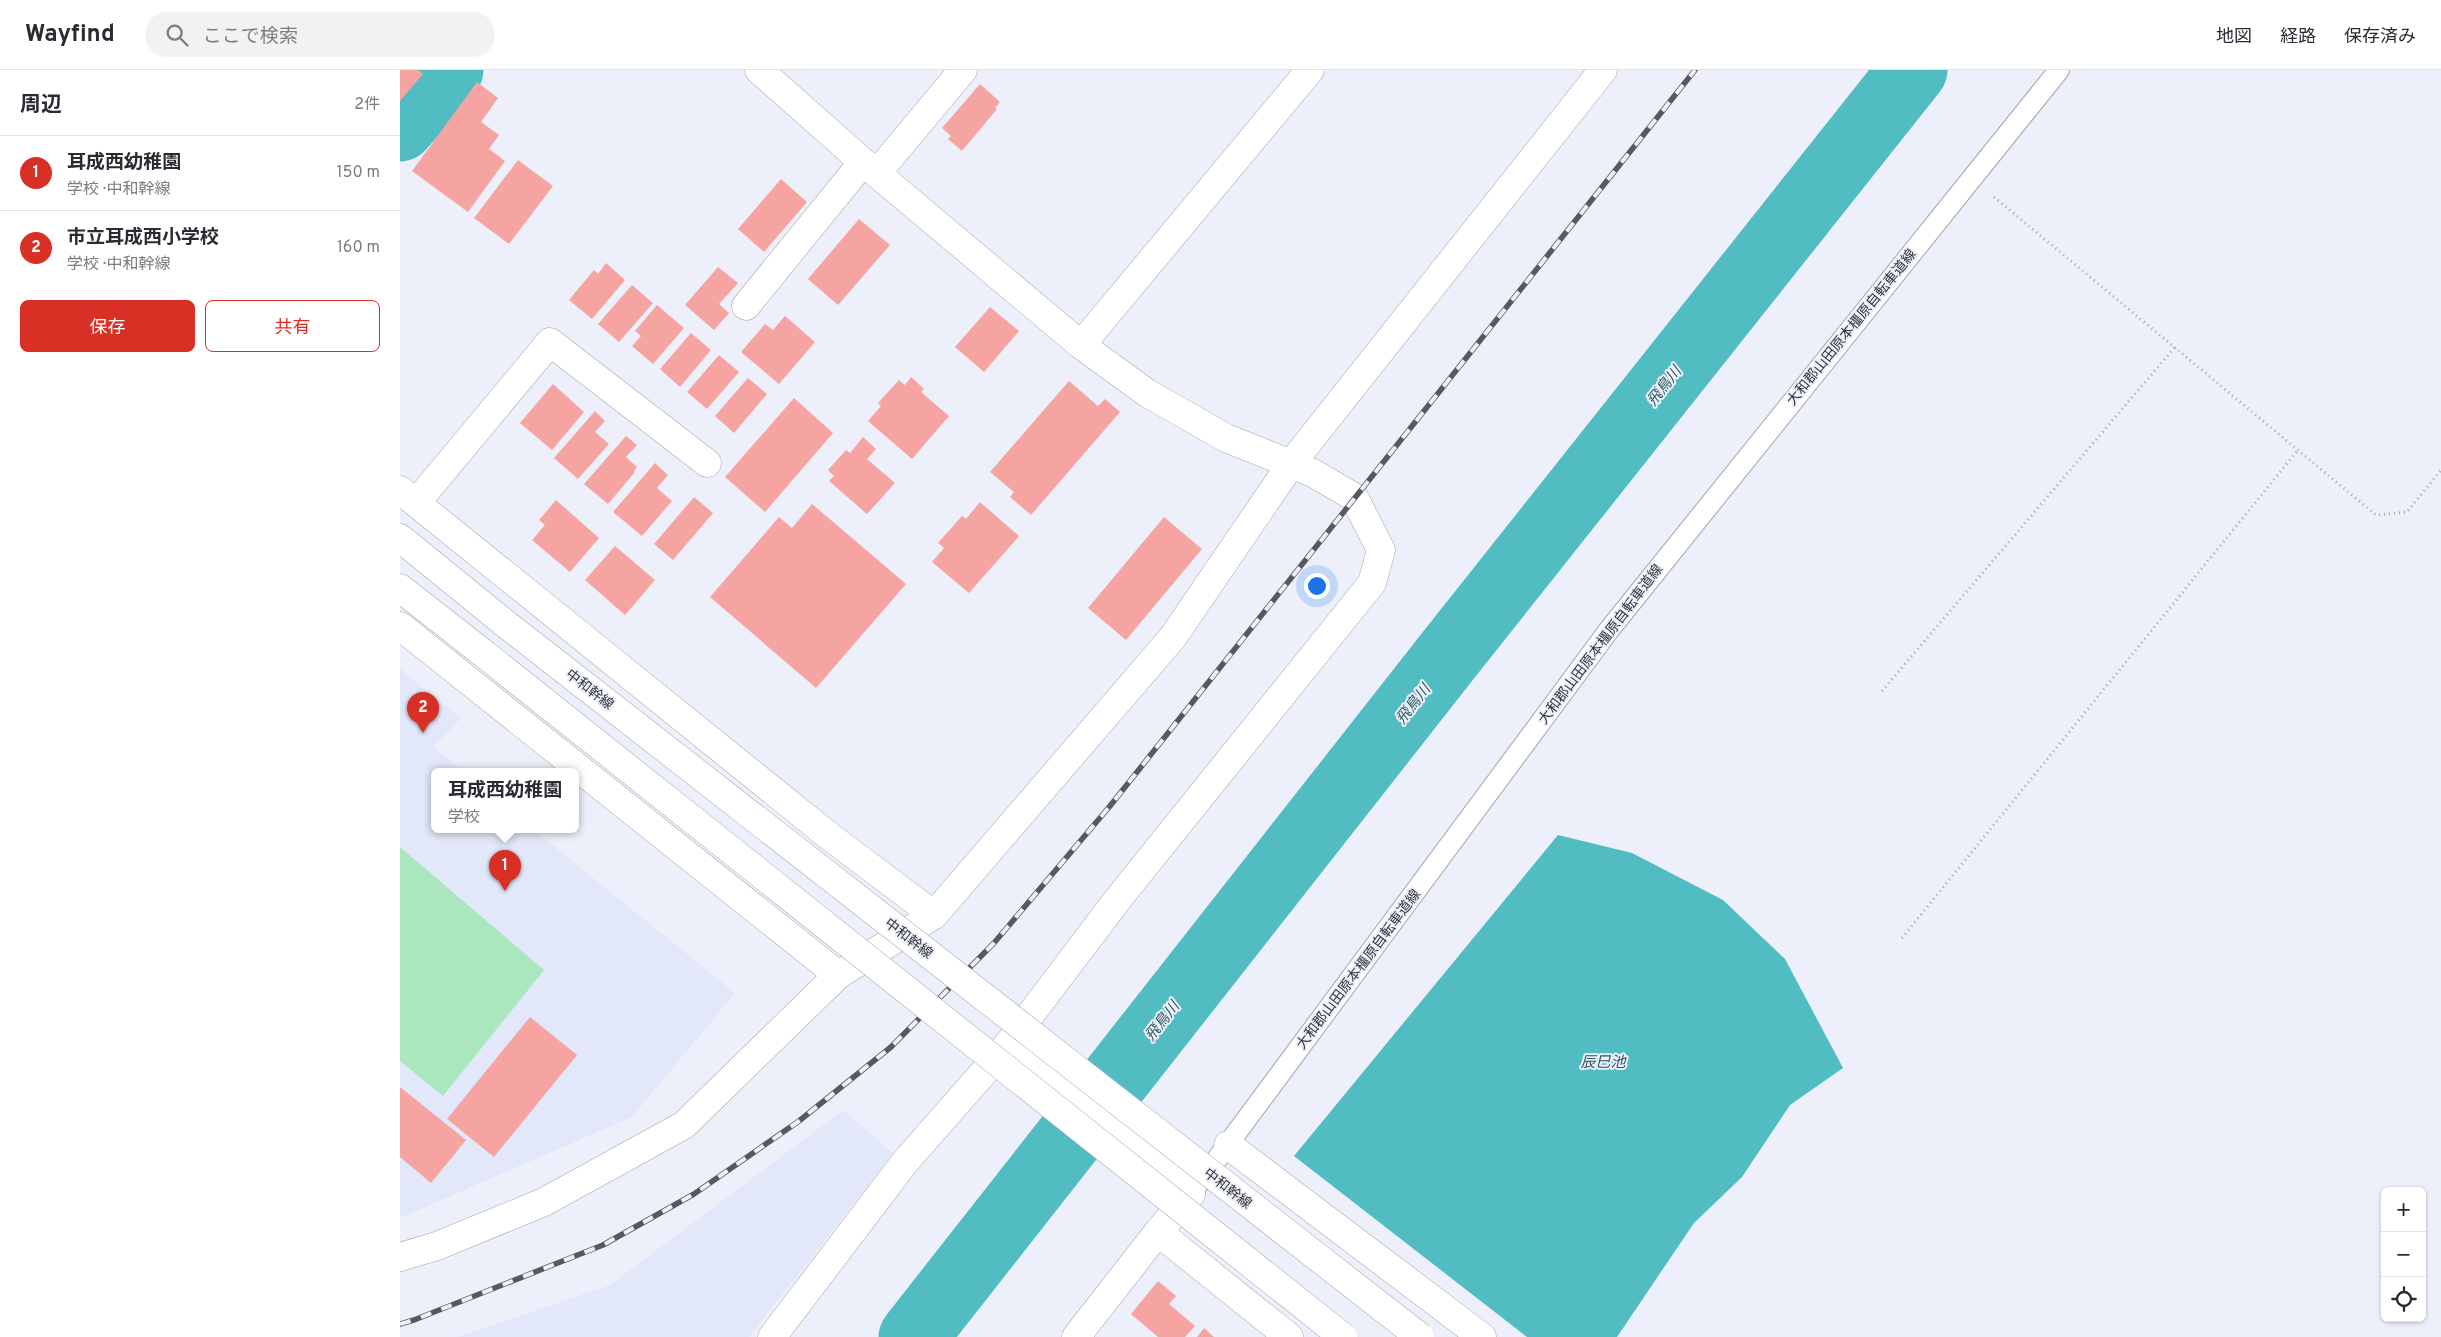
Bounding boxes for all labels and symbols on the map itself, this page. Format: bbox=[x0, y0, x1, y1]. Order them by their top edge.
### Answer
street label: 大和郡山田原本橿原自転車道線 bbox=[1784, 246, 1920, 409]
water label: 飛鳥川 bbox=[1644, 362, 1688, 411]
street label: 大和郡山田原本橿原自転車道線 bbox=[1535, 562, 1667, 728]
your location bbox=[1304, 573, 1330, 599]
street label: 中和幹線 bbox=[562, 666, 616, 714]
water label: 飛鳥川 bbox=[1393, 680, 1437, 729]
pin: 2 bbox=[407, 692, 439, 733]
pin: 1 bbox=[489, 850, 521, 891]
street label: 大和郡山田原本橿原自転車道線 bbox=[1293, 887, 1425, 1053]
street label: 中和幹線 bbox=[881, 915, 935, 963]
water label: 飛鳥川 bbox=[1142, 997, 1186, 1046]
water label: 辰巳池 bbox=[1580, 1054, 1627, 1073]
street label: 中和幹線 bbox=[1200, 1165, 1254, 1213]

